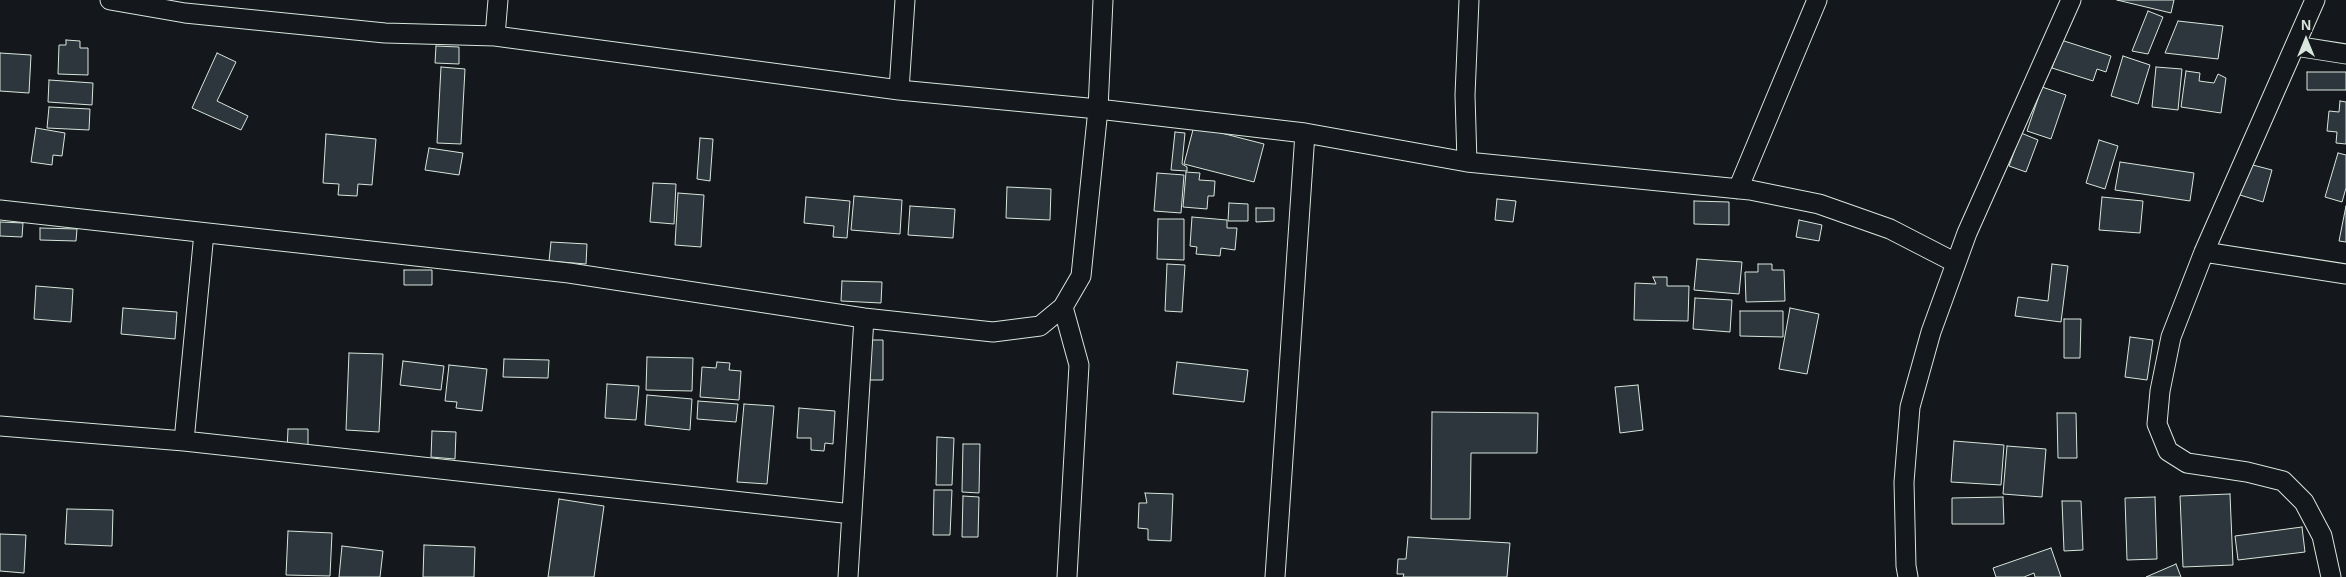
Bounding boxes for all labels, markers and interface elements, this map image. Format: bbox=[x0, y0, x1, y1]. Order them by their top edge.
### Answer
north arrow bbox=[2281, 15, 2331, 65]
text: N bbox=[2301, 17, 2311, 33]

